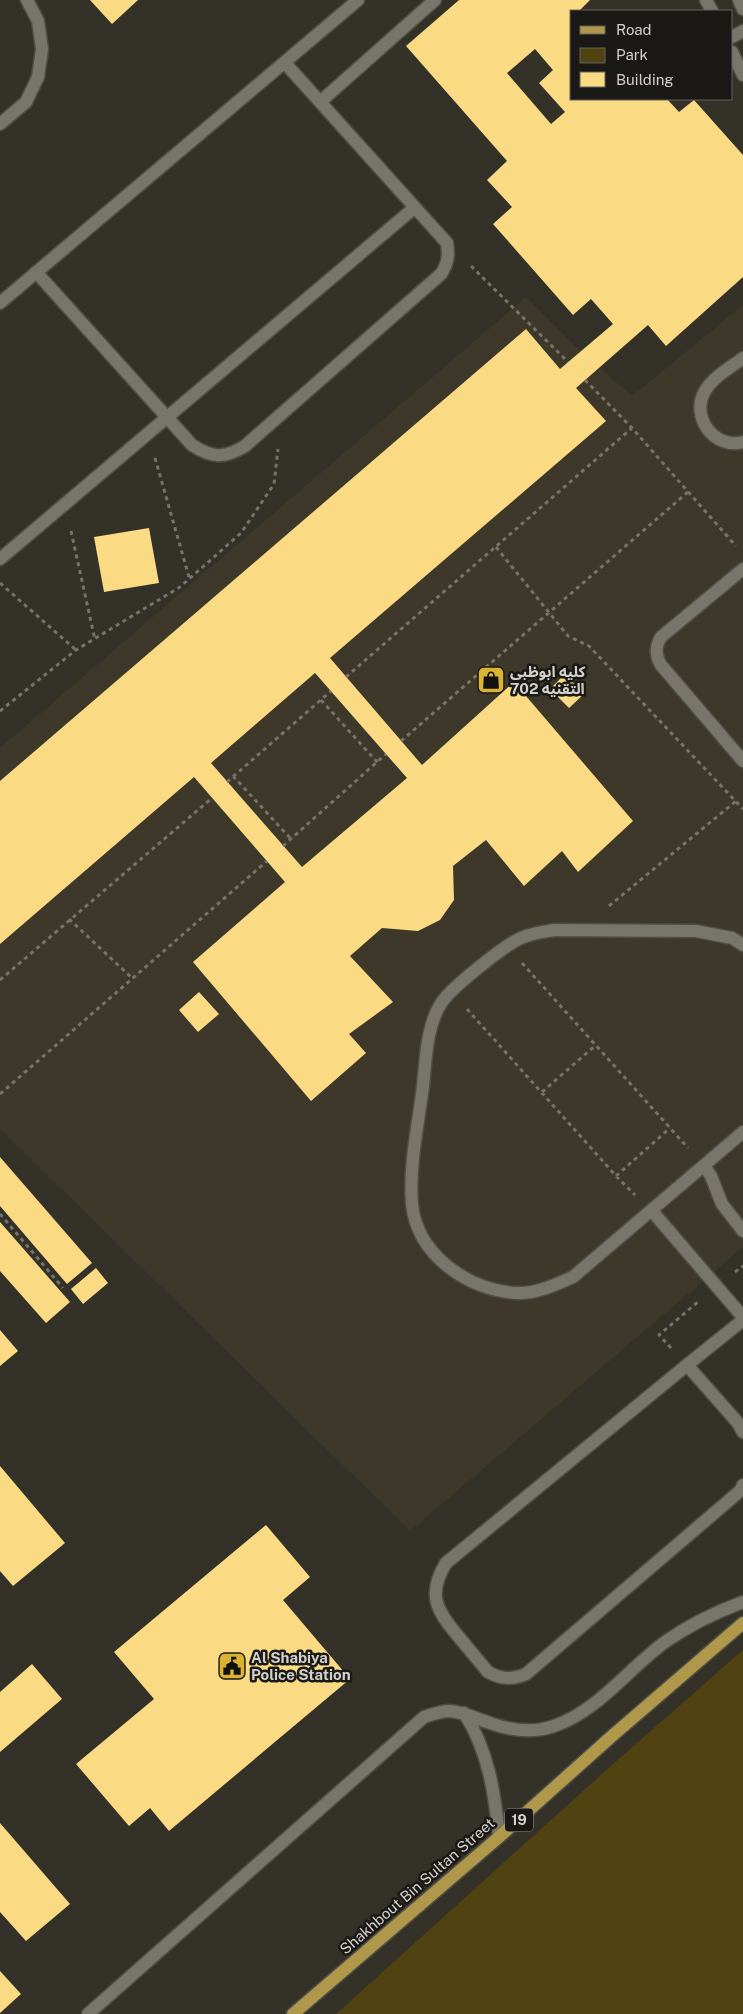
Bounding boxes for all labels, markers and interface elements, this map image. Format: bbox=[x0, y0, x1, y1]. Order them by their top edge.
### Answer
legend bbox=[570, 10, 733, 100]
text: Road bbox=[616, 21, 652, 38]
text: Park bbox=[616, 46, 648, 63]
text: Building bbox=[616, 71, 674, 88]
place label: كليه ابوظبي التقنيه 702 bbox=[510, 663, 586, 697]
shop icon: كليه ابوظبي التقنيه 702 bbox=[476, 665, 506, 695]
place label: Al Shabiya Police Station bbox=[251, 1649, 351, 1683]
public building icon: Al Shabiya Police Station bbox=[217, 1651, 247, 1681]
road number: 19 bbox=[505, 1808, 533, 1832]
street label: Shakhbout Bin Sultan Street bbox=[336, 1814, 498, 1958]

